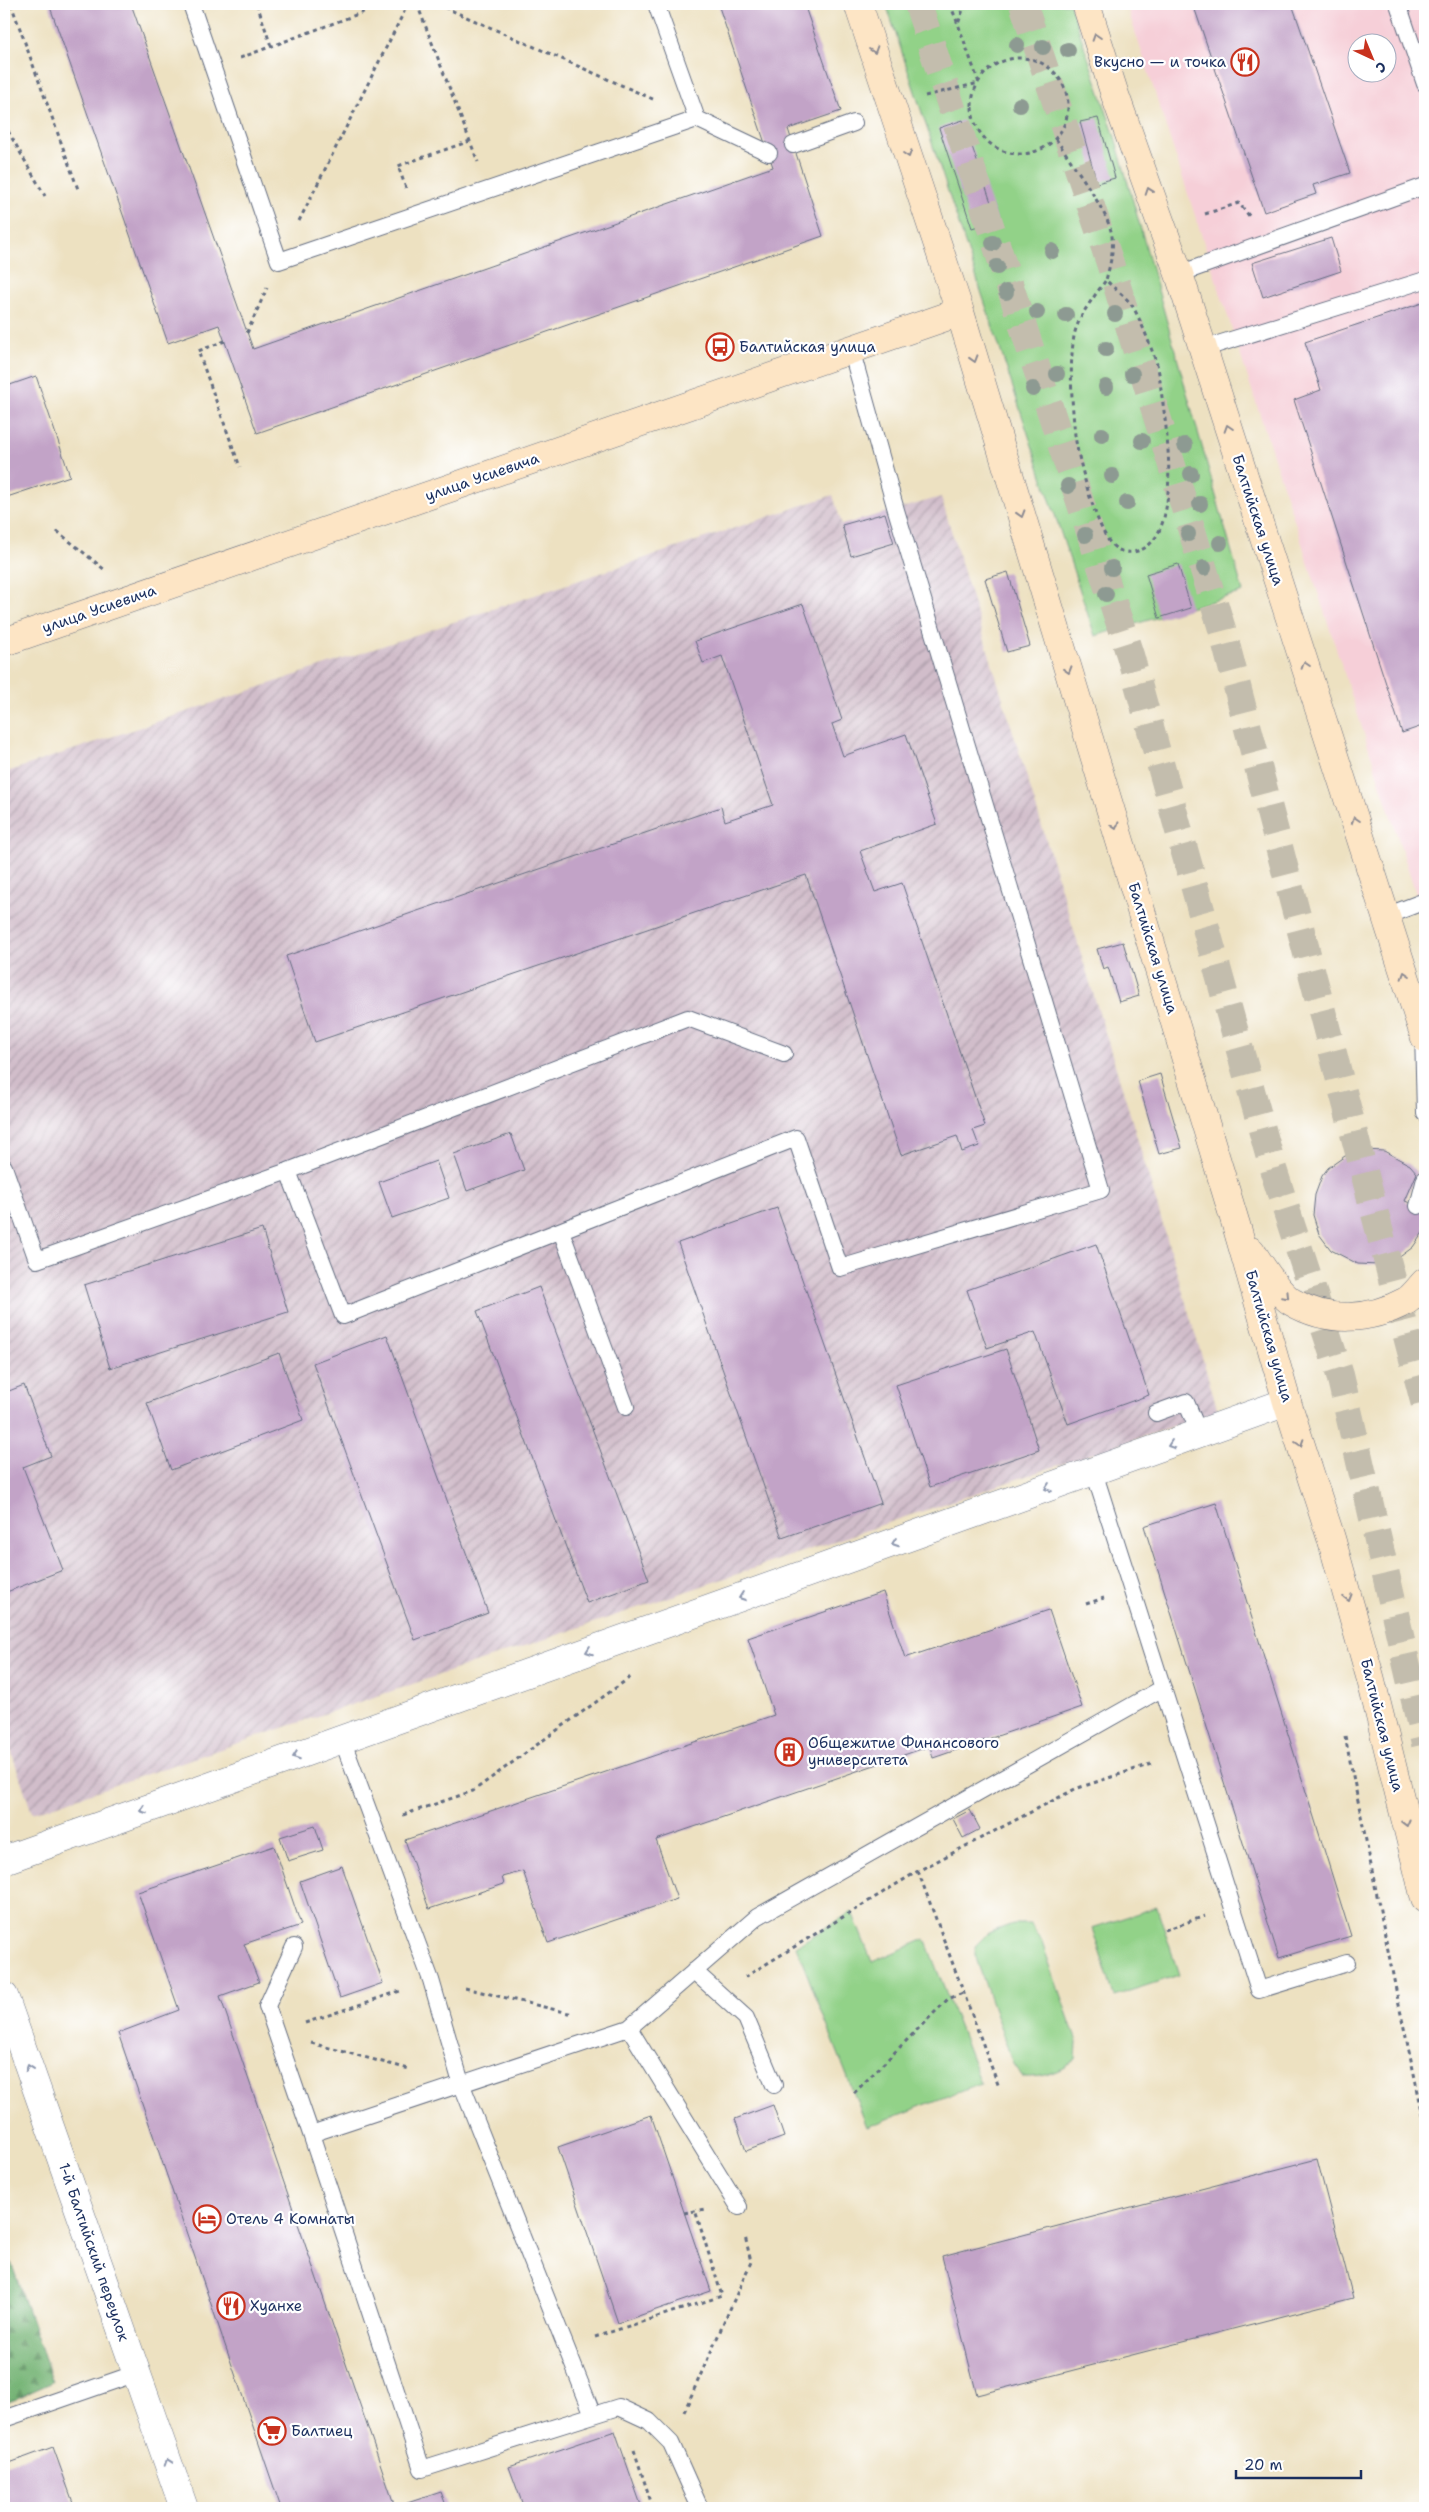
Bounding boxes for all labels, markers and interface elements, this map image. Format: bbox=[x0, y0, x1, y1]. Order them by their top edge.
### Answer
north arrow bbox=[1346, 32, 1396, 82]
one-way arrow bbox=[1092, 33, 1102, 42]
one-way arrow bbox=[868, 45, 878, 54]
restaurant icon: Вкусно — и точка bbox=[1230, 47, 1260, 77]
place label: Вкусно — и точка bbox=[1094, 52, 1227, 72]
text: С bbox=[1372, 58, 1390, 77]
one-way arrow bbox=[902, 149, 912, 158]
one-way arrow bbox=[1145, 187, 1155, 196]
bus stop icon: Балтийская улица bbox=[705, 332, 735, 362]
place label: Балтийская улица bbox=[739, 337, 876, 357]
one-way arrow bbox=[969, 354, 979, 363]
one-way arrow bbox=[1223, 424, 1233, 432]
street label: улица Усиевича bbox=[422, 448, 542, 506]
street label: Балтийская улица bbox=[1227, 452, 1289, 589]
one-way arrow bbox=[1016, 510, 1026, 518]
street label: улица Усиевича bbox=[39, 580, 159, 638]
one-way arrow bbox=[1300, 662, 1310, 670]
one-way arrow bbox=[1063, 665, 1073, 674]
one-way arrow bbox=[1350, 816, 1360, 825]
one-way arrow bbox=[1110, 821, 1120, 829]
street label: Балтийская улица bbox=[1123, 880, 1183, 1017]
one-way arrow bbox=[1400, 971, 1410, 979]
street label: Балтийская улица bbox=[1241, 1268, 1298, 1405]
one-way arrow bbox=[1280, 1290, 1289, 1299]
one-way arrow bbox=[1295, 1438, 1305, 1446]
one-way arrow bbox=[1168, 1439, 1176, 1449]
one-way arrow bbox=[1045, 1482, 1053, 1492]
one-way arrow bbox=[891, 1537, 900, 1547]
one-way arrow bbox=[738, 1591, 747, 1601]
one-way arrow bbox=[1342, 1594, 1352, 1602]
one-way arrow bbox=[585, 1646, 594, 1656]
street label: Балтийская улица bbox=[1356, 1656, 1408, 1794]
place label: Общежитие Финансового университета bbox=[808, 1733, 999, 1770]
building icon: Общежитие Финансового университета bbox=[774, 1737, 804, 1767]
one-way arrow bbox=[292, 1750, 301, 1760]
one-way arrow bbox=[139, 1804, 148, 1814]
one-way arrow bbox=[1401, 1819, 1411, 1827]
one-way arrow bbox=[25, 2064, 35, 2073]
street label: 1-й Балтийский переулок bbox=[54, 2160, 134, 2344]
hotel icon: Отель 4 Комнаты bbox=[192, 2204, 222, 2234]
place label: Отель 4 Комнаты bbox=[226, 2209, 355, 2229]
restaurant icon: Хуанхе bbox=[216, 2291, 246, 2321]
place label: Хуанхе bbox=[250, 2296, 302, 2316]
supermarket icon: Балтиец bbox=[257, 2416, 287, 2446]
place label: Балтиец bbox=[291, 2421, 353, 2441]
scale bar bbox=[1236, 2447, 1362, 2479]
text: 20 m bbox=[1244, 2455, 1283, 2475]
one-way arrow bbox=[164, 2459, 174, 2467]

